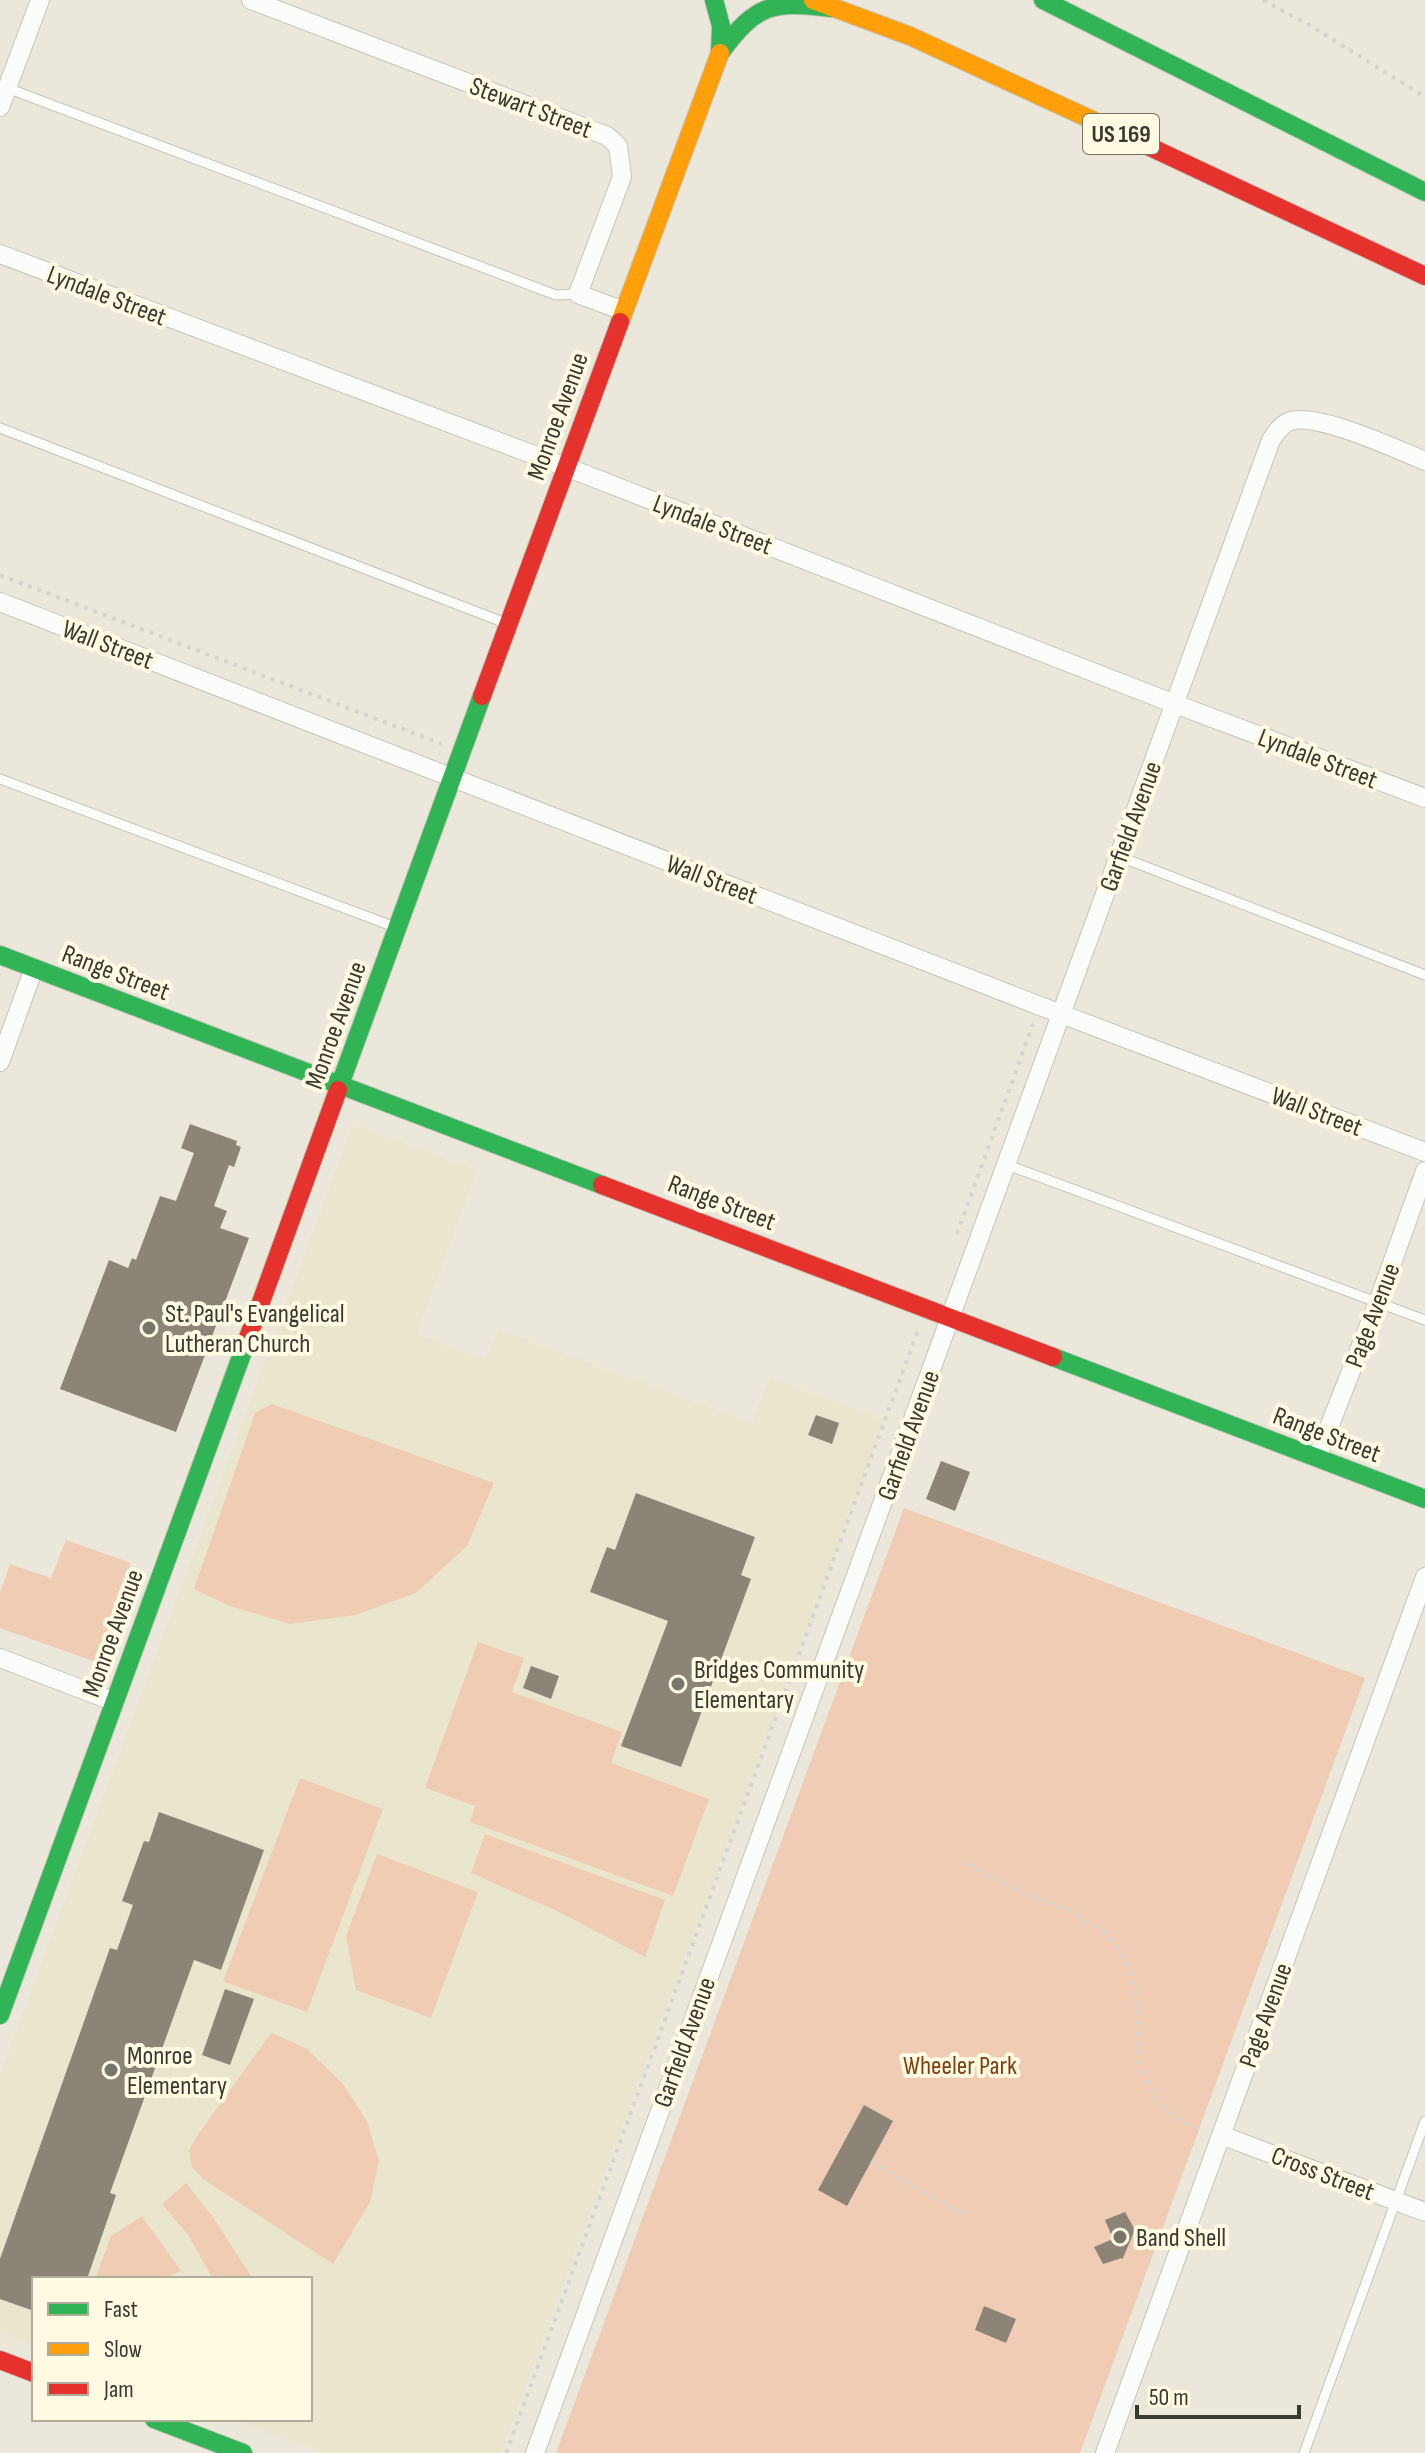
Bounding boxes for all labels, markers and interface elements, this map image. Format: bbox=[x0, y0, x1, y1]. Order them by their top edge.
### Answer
street label: Stewart Street bbox=[465, 71, 596, 146]
road number: US 169 bbox=[1083, 114, 1159, 154]
street label: Lyndale Street bbox=[42, 259, 171, 333]
street label: Monroe Avenue bbox=[521, 349, 596, 484]
street label: Lyndale Street bbox=[648, 488, 777, 562]
street label: Wall Street bbox=[58, 614, 157, 677]
street label: Lyndale Street bbox=[1253, 722, 1382, 796]
street label: Garfield Avenue bbox=[1094, 757, 1169, 896]
street label: Wall Street bbox=[662, 849, 761, 912]
street label: Range Street bbox=[57, 939, 174, 1008]
street label: Monroe Avenue bbox=[299, 958, 374, 1093]
street label: Wall Street bbox=[1267, 1081, 1366, 1144]
street label: Range Street bbox=[663, 1169, 780, 1238]
street label: Page Avenue bbox=[1339, 1259, 1407, 1372]
place label: St. Paul's Evangelical Lutheran Church bbox=[165, 1299, 345, 1360]
marker: St. Paul's Evangelical Lutheran Church bbox=[140, 1319, 158, 1337]
street label: Garfield Avenue bbox=[872, 1366, 947, 1505]
street label: Range Street bbox=[1268, 1401, 1385, 1470]
street label: Monroe Avenue bbox=[76, 1566, 151, 1701]
place label: Bridges Community Elementary bbox=[694, 1655, 864, 1716]
marker: Bridges Community Elementary bbox=[669, 1675, 687, 1693]
street label: Page Avenue bbox=[1233, 1959, 1300, 2072]
street label: Garfield Avenue bbox=[648, 1973, 723, 2112]
place label: Monroe Elementary bbox=[127, 2041, 227, 2102]
park label: Wheeler Park bbox=[903, 2051, 1017, 2082]
marker: Monroe Elementary bbox=[102, 2061, 120, 2079]
street label: Cross Street bbox=[1267, 2141, 1378, 2208]
place label: Band Shell bbox=[1136, 2223, 1226, 2254]
marker: Band Shell bbox=[1111, 2228, 1129, 2246]
legend bbox=[32, 2277, 312, 2421]
text: Fast bbox=[104, 2295, 138, 2324]
text: Slow bbox=[104, 2335, 142, 2364]
scale bar bbox=[1137, 2369, 1299, 2419]
text: Jam bbox=[103, 2375, 134, 2404]
text: 50 m bbox=[1149, 2383, 1189, 2412]

